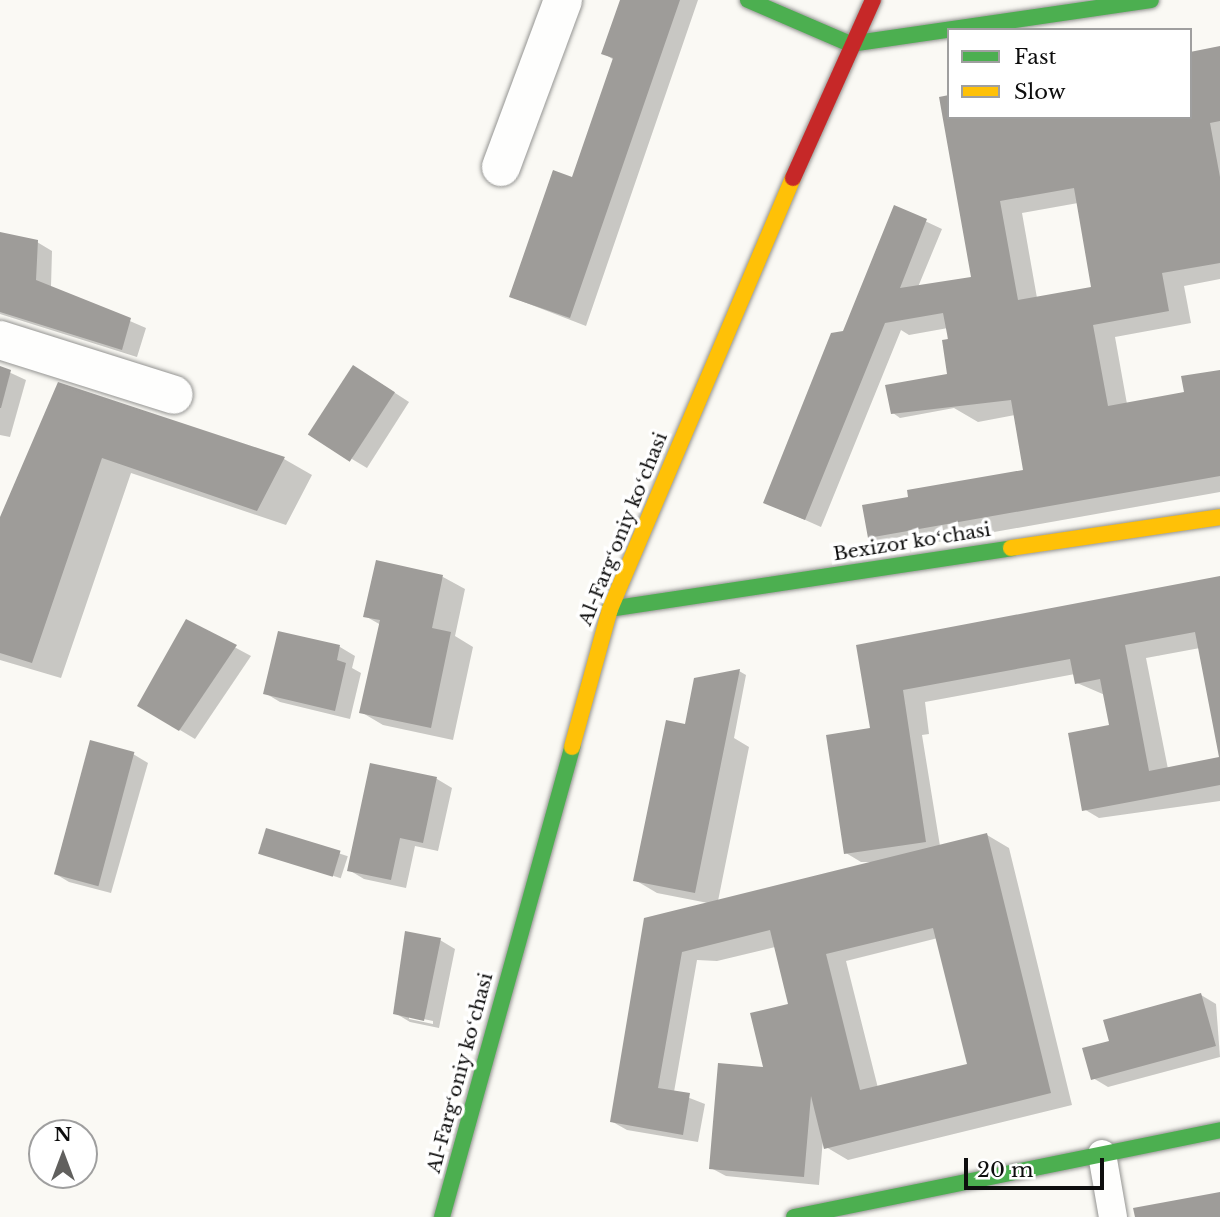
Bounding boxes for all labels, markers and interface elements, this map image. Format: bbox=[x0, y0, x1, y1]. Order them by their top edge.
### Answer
legend bbox=[947, 28, 1192, 119]
text: Fast bbox=[1014, 44, 1056, 70]
text: Slow bbox=[1014, 79, 1066, 105]
street label: Al-Fargʻoniy koʻchasi bbox=[574, 429, 672, 629]
street label: Bexizor koʻchasi bbox=[831, 518, 993, 566]
street label: Al-Fargʻoniy koʻchasi bbox=[422, 970, 498, 1176]
north arrow bbox=[28, 1119, 98, 1189]
text: N bbox=[54, 1123, 72, 1146]
scale bar bbox=[968, 1144, 1108, 1188]
text: 20 m bbox=[977, 1157, 1034, 1183]

